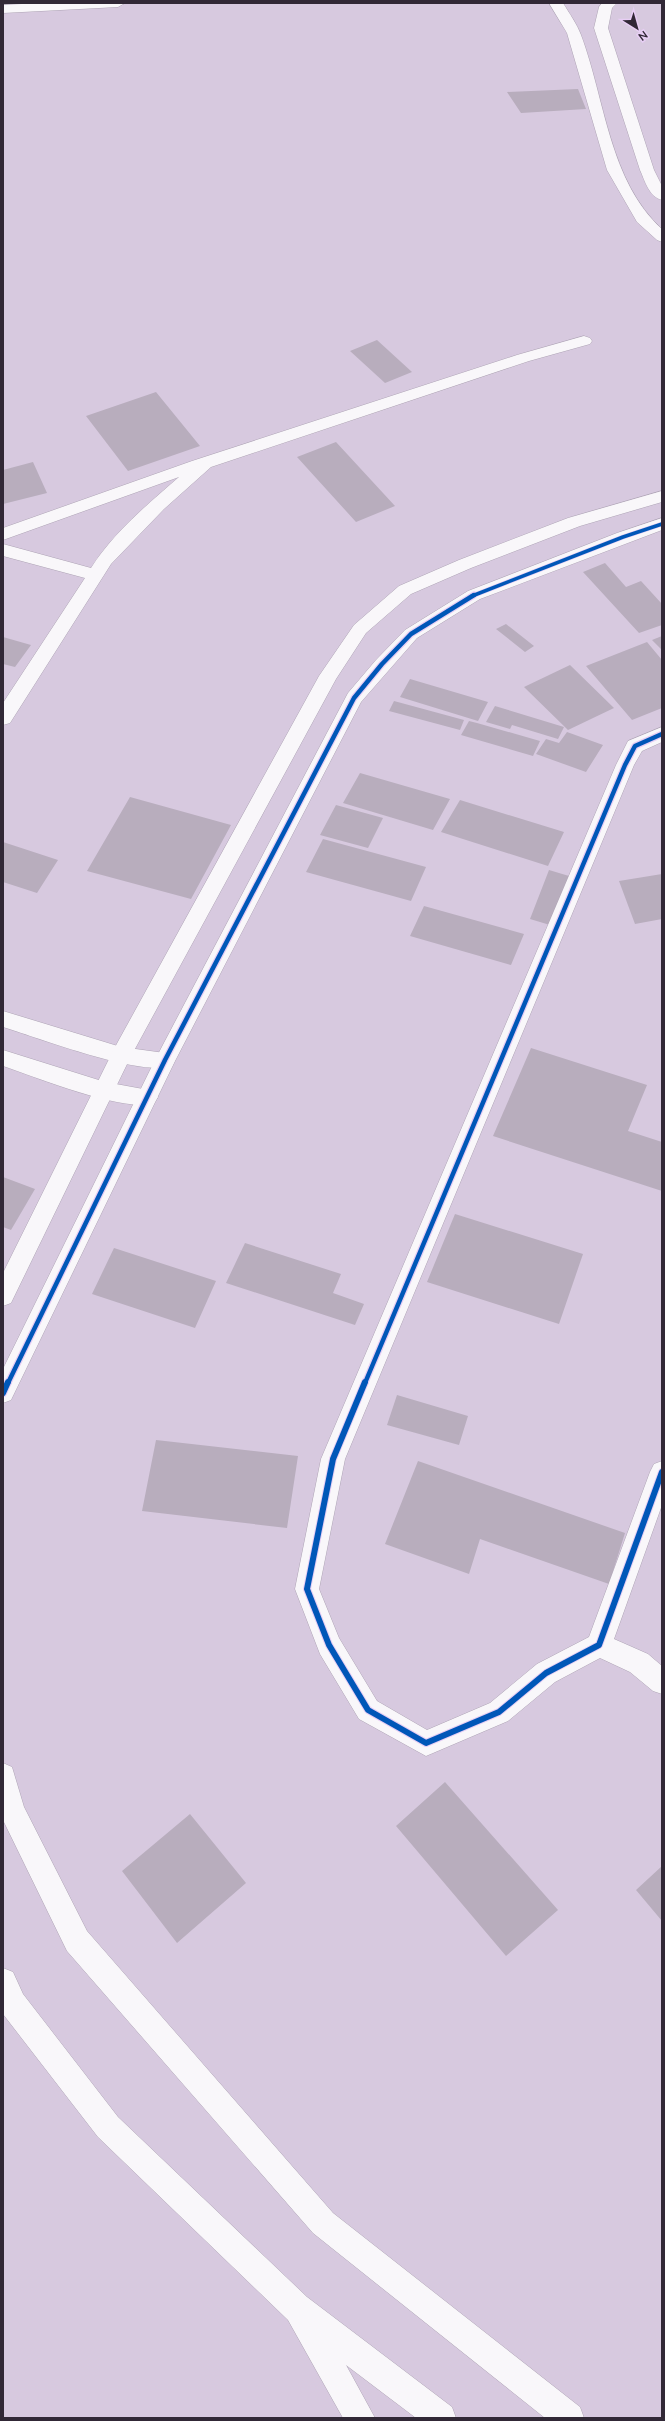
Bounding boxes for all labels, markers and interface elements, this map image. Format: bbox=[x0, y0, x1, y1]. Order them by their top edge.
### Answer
north arrow bbox=[617, 8, 657, 48]
text: N bbox=[635, 27, 651, 44]

